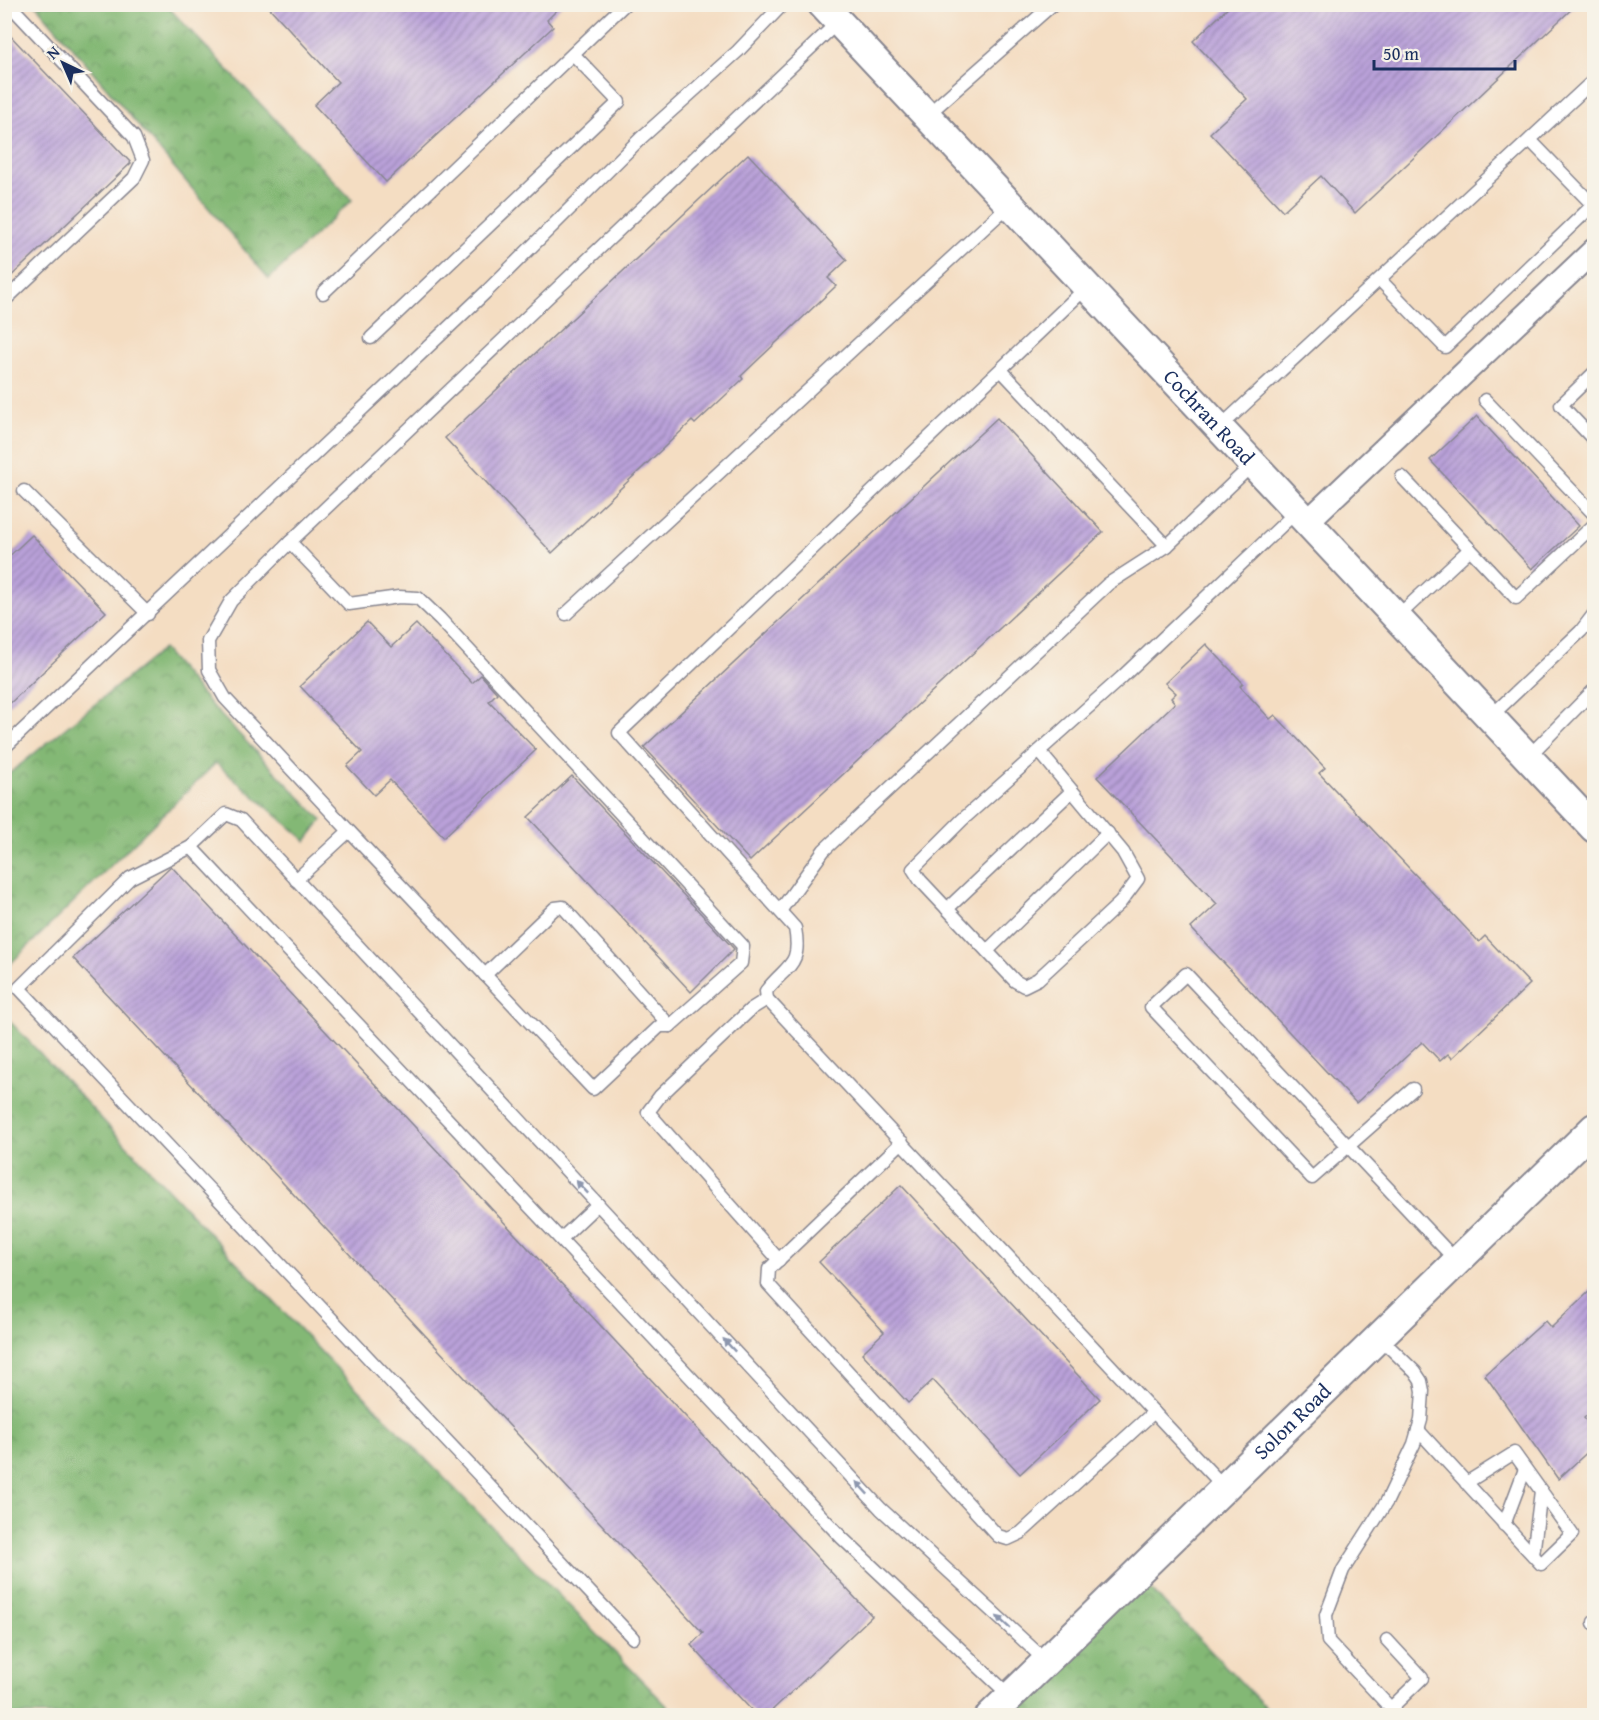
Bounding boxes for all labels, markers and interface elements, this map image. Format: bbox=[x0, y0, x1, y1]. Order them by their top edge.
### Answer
north arrow bbox=[33, 33, 93, 93]
scale bar bbox=[1374, 33, 1515, 71]
text: N bbox=[40, 40, 65, 65]
text: 50 m bbox=[1383, 40, 1419, 67]
street label: Cochran Road bbox=[1156, 362, 1263, 472]
one-way arrow bbox=[575, 1179, 589, 1194]
one-way arrow bbox=[722, 1337, 736, 1352]
street label: Solon Road bbox=[1246, 1375, 1339, 1467]
one-way arrow bbox=[855, 1481, 869, 1495]
one-way arrow bbox=[996, 1616, 1011, 1629]

